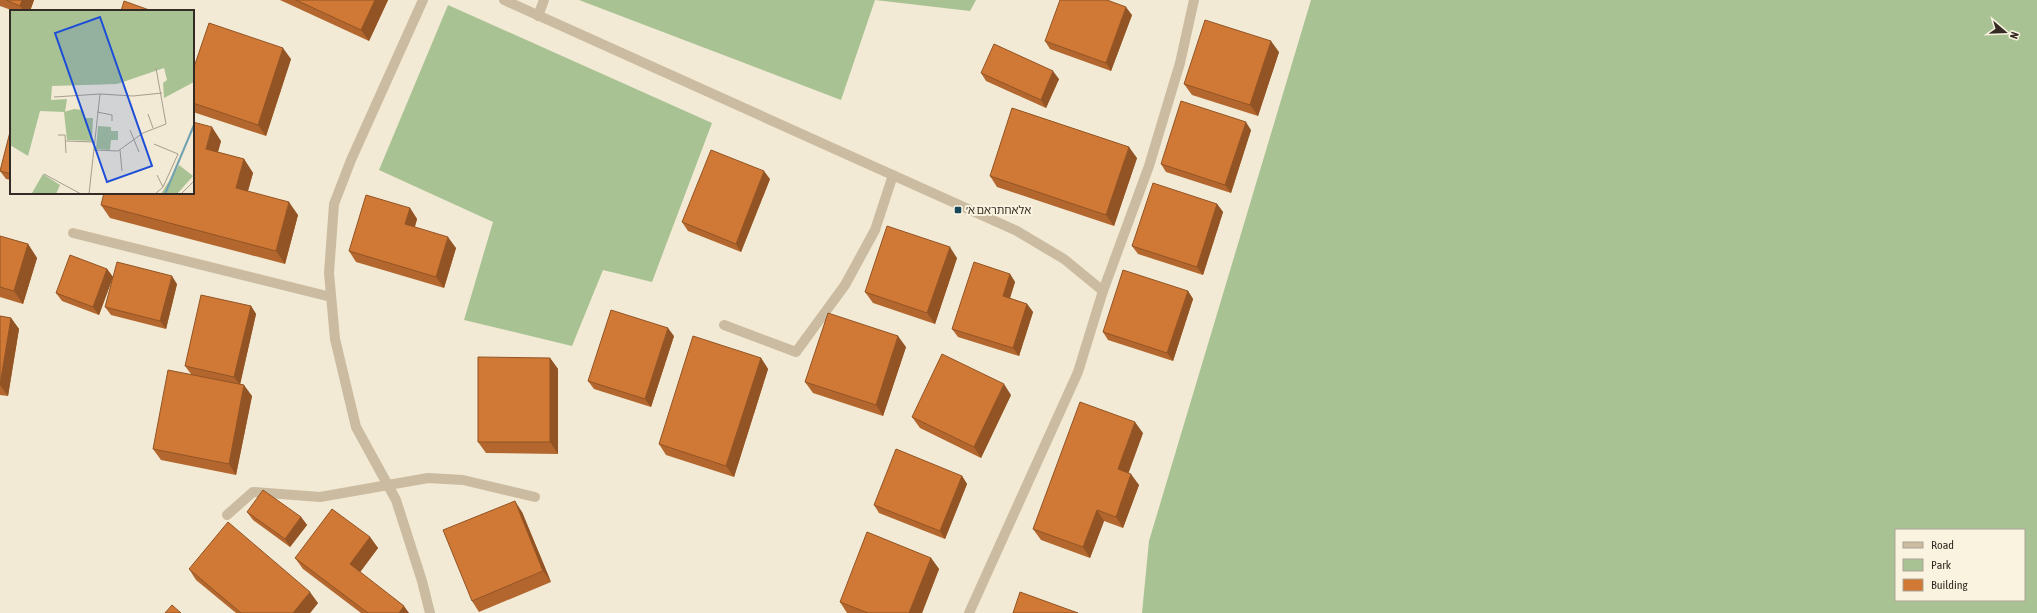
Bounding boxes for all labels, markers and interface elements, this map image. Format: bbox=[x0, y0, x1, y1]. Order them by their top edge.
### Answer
inset map bbox=[10, 10, 194, 194]
north arrow bbox=[1985, 12, 2025, 52]
text: N bbox=[2008, 30, 2021, 40]
place label: אלאחתראם א׳ bbox=[966, 204, 1031, 216]
marker: אלאחתראם א׳ bbox=[953, 205, 963, 215]
legend bbox=[1895, 529, 2025, 601]
text: Road bbox=[1931, 538, 1954, 552]
text: Park bbox=[1931, 558, 1952, 572]
text: Building bbox=[1931, 578, 1969, 592]

